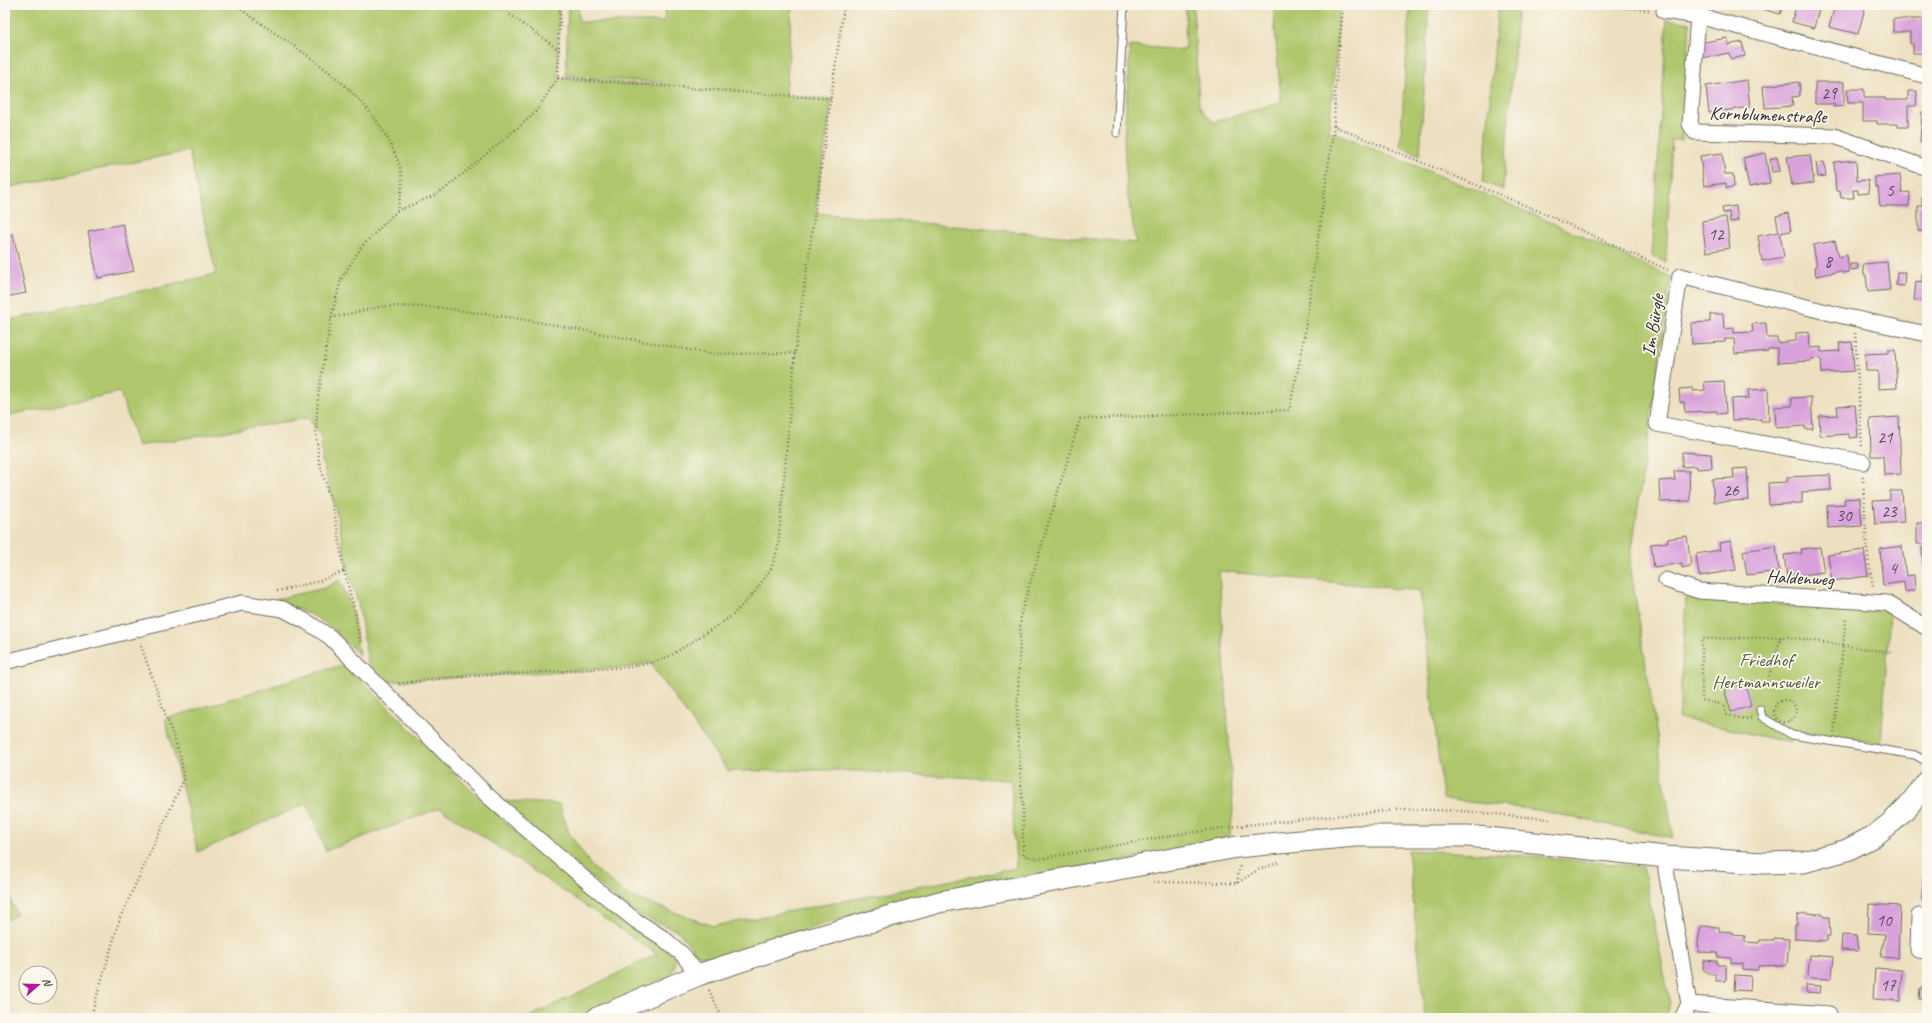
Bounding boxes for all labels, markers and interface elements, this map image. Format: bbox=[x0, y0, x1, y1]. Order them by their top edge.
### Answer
house number: 29 bbox=[1821, 83, 1838, 104]
street label: Kornblumenstraße bbox=[1709, 101, 1829, 129]
house number: 5 bbox=[1886, 180, 1895, 201]
house number: 12 bbox=[1708, 224, 1725, 245]
house number: 8 bbox=[1824, 251, 1834, 272]
street label: Im Bürgle bbox=[1636, 291, 1670, 358]
house number: 21 bbox=[1877, 427, 1894, 448]
house number: 26 bbox=[1723, 480, 1740, 501]
house number: 23 bbox=[1881, 501, 1898, 522]
house number: 30 bbox=[1836, 505, 1853, 526]
house number: 4 bbox=[1889, 558, 1899, 579]
street label: Haldenweg bbox=[1766, 564, 1835, 592]
park label: Friedhof Hertmannsweiler bbox=[1712, 648, 1822, 694]
house number: 10 bbox=[1876, 910, 1893, 931]
north arrow bbox=[18, 965, 58, 1005]
house number: 17 bbox=[1880, 975, 1897, 996]
text: N bbox=[40, 976, 56, 989]

